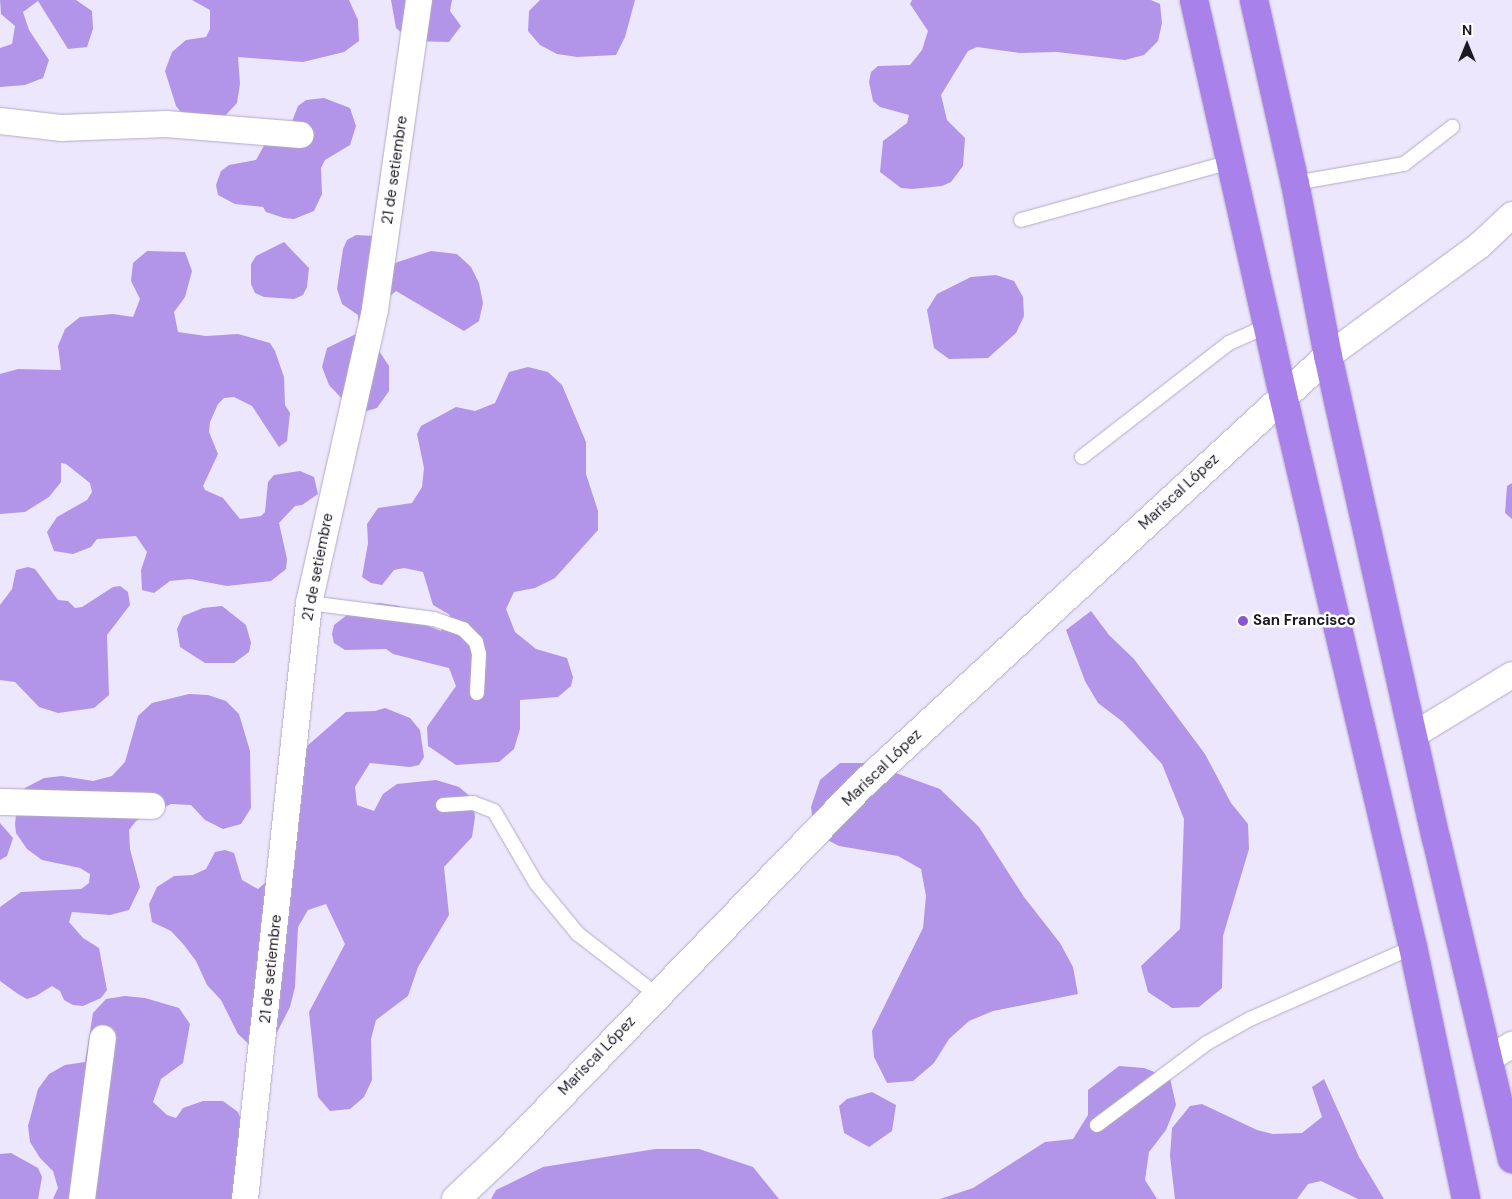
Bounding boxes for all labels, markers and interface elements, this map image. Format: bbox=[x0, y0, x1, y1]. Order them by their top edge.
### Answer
north arrow bbox=[1442, 20, 1492, 70]
text: N bbox=[1462, 21, 1472, 39]
street label: 21 de setiembre bbox=[378, 115, 412, 225]
street label: Mariscal López bbox=[1135, 450, 1223, 534]
street label: 21 de setiembre bbox=[299, 512, 337, 622]
place label: San Francisco bbox=[1253, 612, 1356, 630]
marker: San Francisco bbox=[1237, 615, 1249, 627]
street label: Mariscal López bbox=[839, 726, 925, 810]
street label: 21 de setiembre bbox=[256, 914, 286, 1024]
street label: Mariscal López bbox=[555, 1013, 639, 1099]

